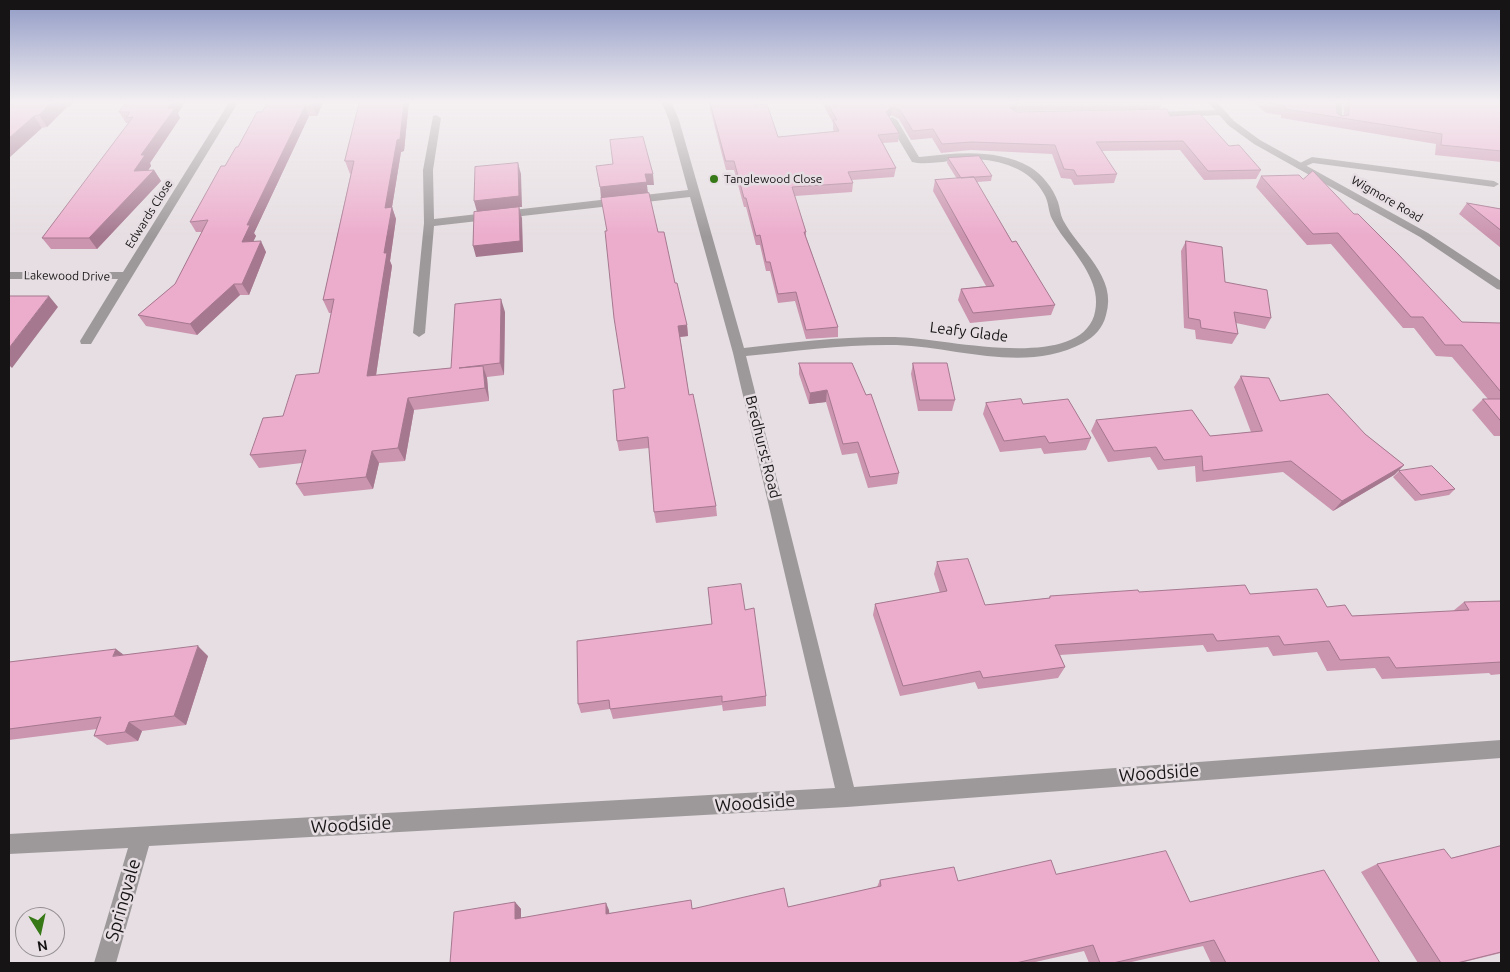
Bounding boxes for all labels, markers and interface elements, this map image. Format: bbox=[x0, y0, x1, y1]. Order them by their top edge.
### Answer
place label: Tanglewood Close bbox=[724, 172, 822, 186]
marker: Tanglewood Close bbox=[708, 173, 720, 185]
street label: Wigmore Road bbox=[1349, 173, 1425, 225]
street label: Edwards Close bbox=[122, 177, 176, 251]
street label: Lakewood Drive bbox=[24, 268, 110, 284]
street label: Leafy Glade bbox=[929, 318, 1009, 346]
street label: Bredhurst Road bbox=[742, 394, 784, 500]
street label: Woodside bbox=[1118, 759, 1200, 787]
street label: Woodside bbox=[714, 789, 796, 817]
street label: Woodside bbox=[310, 812, 392, 838]
street label: Springvale bbox=[101, 856, 145, 944]
north arrow bbox=[15, 907, 65, 957]
text: N bbox=[36, 937, 49, 955]

